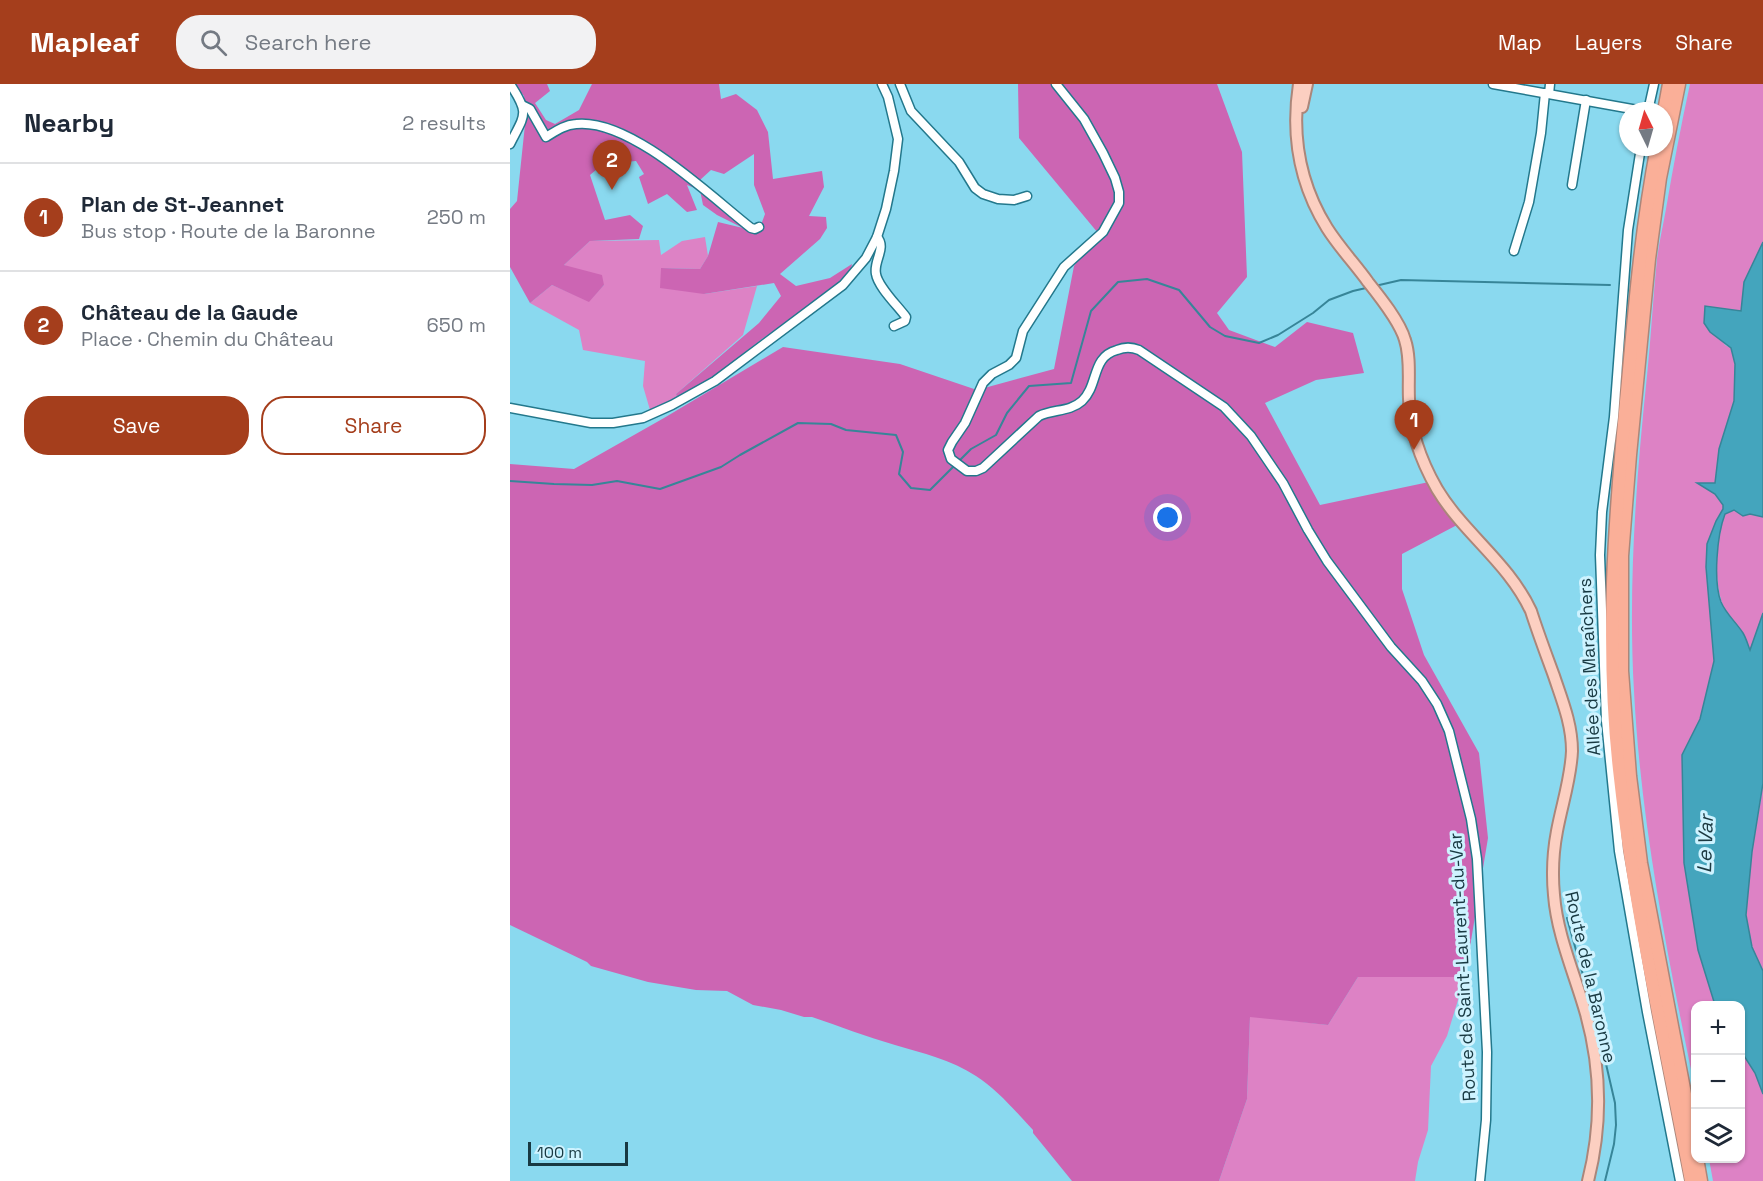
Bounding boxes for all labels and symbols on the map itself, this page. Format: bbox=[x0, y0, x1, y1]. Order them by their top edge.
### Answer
north arrow bbox=[1619, 102, 1673, 156]
pin: 2 bbox=[592, 141, 632, 190]
pin: 1 bbox=[1394, 400, 1434, 450]
your location bbox=[1153, 503, 1182, 532]
street label: Allée des Maraîchers bbox=[1573, 577, 1605, 757]
water label: Le Var bbox=[1691, 812, 1719, 874]
street label: Route de Saint-Laurent-du-Var bbox=[1443, 832, 1481, 1102]
street label: Route de la Baronne bbox=[1560, 889, 1622, 1065]
scale bar bbox=[528, 1139, 628, 1166]

